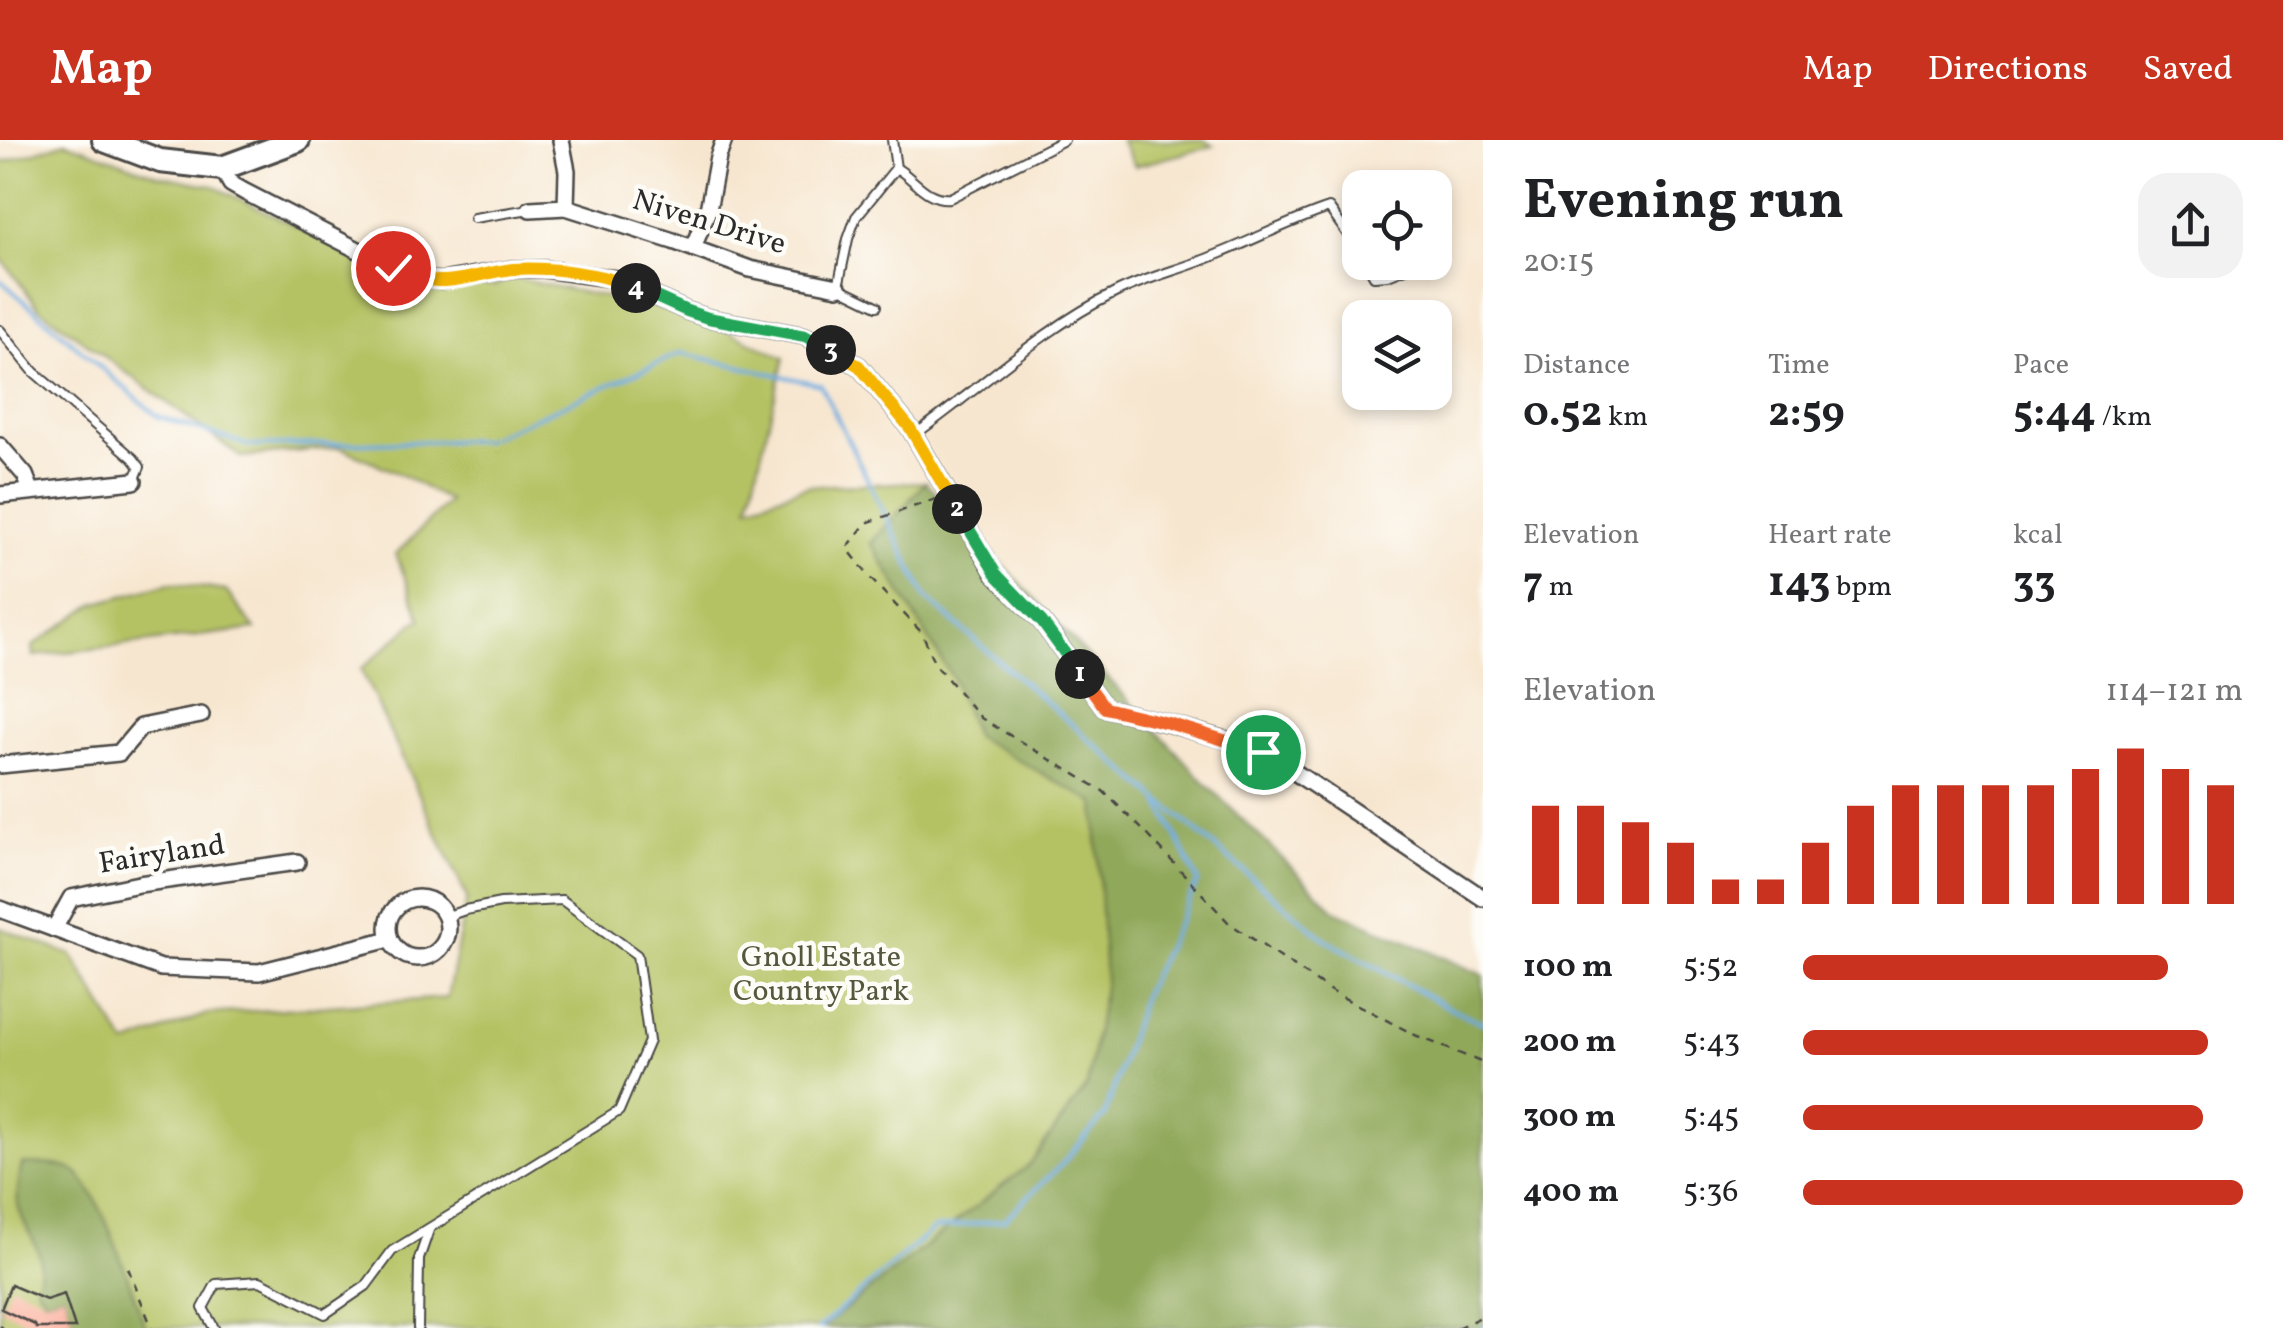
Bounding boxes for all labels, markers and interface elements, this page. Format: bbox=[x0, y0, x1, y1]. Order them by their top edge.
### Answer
text: Map bbox=[50, 37, 153, 104]
text: Map bbox=[1802, 46, 1873, 94]
text: Directions bbox=[1928, 46, 2088, 94]
text: Saved bbox=[2143, 46, 2233, 94]
text: Evening run bbox=[1523, 165, 1844, 241]
map controls bbox=[1342, 170, 1452, 410]
button: locate bbox=[1342, 170, 1452, 280]
button: share bbox=[2138, 173, 2243, 278]
street label: Niven Drive bbox=[627, 180, 791, 266]
pin bbox=[351, 226, 436, 311]
icon: check bbox=[366, 241, 421, 296]
text: 20:15 bbox=[1523, 241, 1594, 285]
pin: 4 bbox=[611, 263, 661, 313]
text: 4 bbox=[628, 268, 644, 307]
button: layers bbox=[1342, 300, 1452, 410]
pin: 3 bbox=[806, 325, 856, 375]
text: 3 bbox=[824, 330, 838, 369]
text: Distance bbox=[1523, 346, 1630, 385]
text: Time bbox=[1768, 346, 1829, 385]
text: Pace bbox=[2013, 346, 2069, 385]
text: 0.52 bbox=[1523, 385, 1602, 444]
text: 2:59 bbox=[1768, 385, 1845, 444]
text: 5:44 bbox=[2013, 385, 2096, 444]
text: km bbox=[1602, 398, 1648, 437]
text: /km bbox=[2096, 398, 2152, 437]
pin: 2 bbox=[932, 484, 982, 534]
text: 2 bbox=[950, 489, 964, 528]
text: Elevation bbox=[1523, 516, 1639, 555]
text: Heart rate bbox=[1768, 516, 1892, 555]
text: kcal bbox=[2013, 516, 2063, 555]
text: 7 bbox=[1523, 555, 1543, 614]
text: 143 bbox=[1768, 555, 1830, 614]
text: 33 bbox=[2013, 555, 2056, 614]
text: m bbox=[1543, 568, 1573, 607]
text: bpm bbox=[1830, 568, 1892, 607]
pin: 1 bbox=[1055, 649, 1105, 699]
text: 1 bbox=[1074, 654, 1086, 693]
text: Elevation bbox=[1523, 670, 1656, 714]
text: 114–121 m bbox=[2105, 670, 2243, 714]
pin bbox=[1221, 710, 1306, 795]
icon: arrive bbox=[1236, 725, 1291, 780]
street label: Fairyland bbox=[96, 824, 228, 886]
park label: Gnoll Estate Country Park bbox=[733, 937, 909, 1013]
text: 100 m bbox=[1523, 946, 1613, 990]
text: 5:52 bbox=[1683, 946, 1739, 990]
text: 200 m bbox=[1523, 1021, 1617, 1065]
text: 5:43 bbox=[1683, 1021, 1740, 1065]
text: 300 m bbox=[1523, 1096, 1616, 1140]
text: 5:45 bbox=[1683, 1096, 1739, 1140]
text: 400 m bbox=[1523, 1171, 1619, 1215]
text: 5:36 bbox=[1683, 1171, 1739, 1215]

